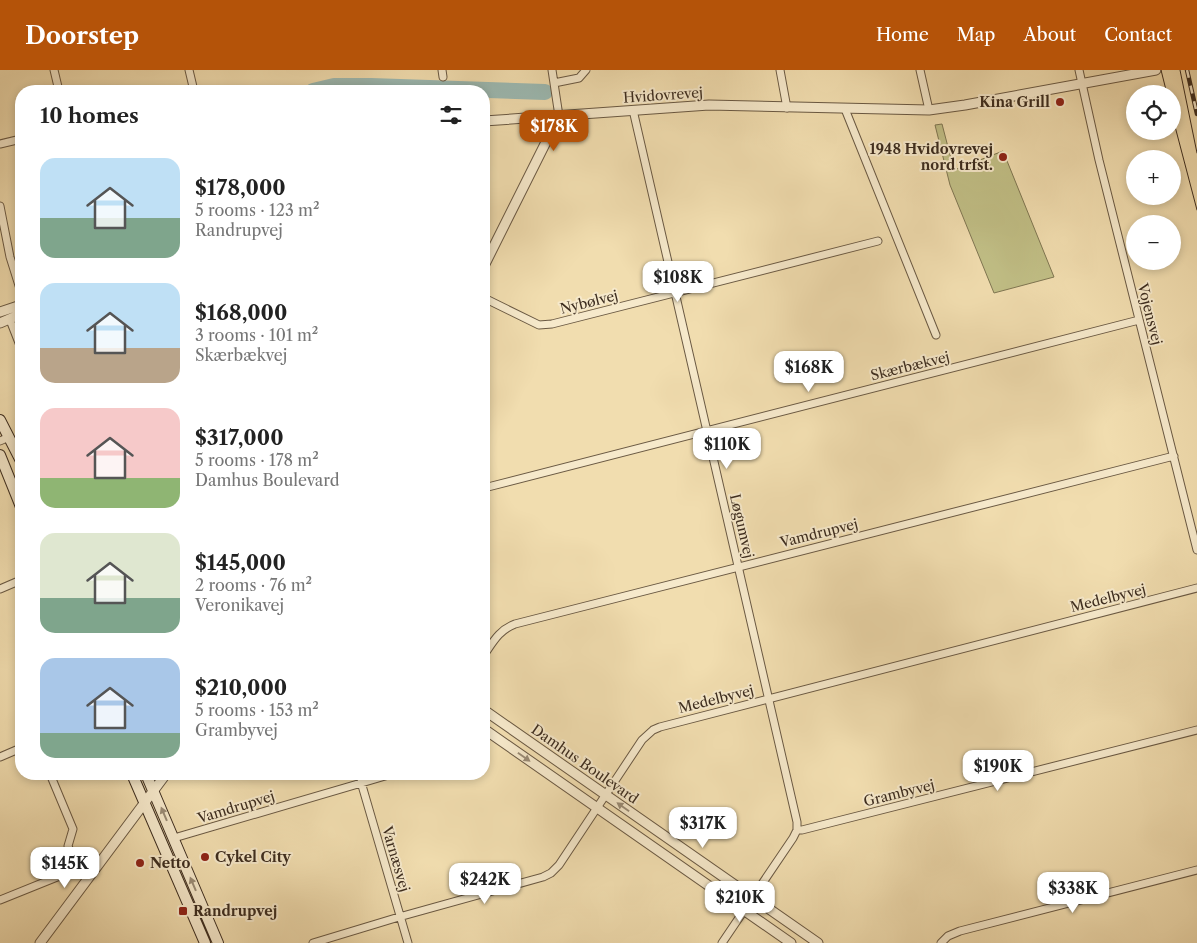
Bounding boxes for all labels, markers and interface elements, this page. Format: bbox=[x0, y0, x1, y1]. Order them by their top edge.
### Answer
text: Doorstep bbox=[25, 21, 139, 50]
text: Home bbox=[876, 24, 929, 46]
text: Map bbox=[957, 24, 995, 46]
text: About bbox=[1023, 24, 1076, 46]
text: Contact bbox=[1104, 24, 1172, 46]
street label: Hvidovrevej bbox=[622, 83, 704, 107]
map controls bbox=[1126, 85, 1181, 270]
button: locate bbox=[1126, 85, 1181, 140]
place label: Kina Grill bbox=[979, 93, 1050, 111]
marker: Kina Grill bbox=[1054, 96, 1066, 108]
icon: filters bbox=[437, 101, 465, 129]
text: 10 homes bbox=[40, 103, 139, 128]
pin: $178K bbox=[519, 109, 589, 152]
text: $178K bbox=[530, 116, 578, 136]
place label: 1948 Hvidovrevej nord trfst. bbox=[869, 140, 993, 174]
button: + bbox=[1126, 150, 1181, 205]
marker: 1948 Hvidovrevej nord trfst. bbox=[997, 151, 1009, 163]
text: $178,000 bbox=[195, 175, 286, 200]
icon: home bbox=[80, 178, 140, 238]
text: 5 rooms · 123 m² bbox=[195, 200, 319, 220]
button: − bbox=[1126, 215, 1181, 270]
text: Randrupvej bbox=[195, 220, 283, 240]
pin: $108K bbox=[643, 260, 713, 303]
text: $108K bbox=[654, 267, 702, 287]
street label: Vojensvej bbox=[1133, 280, 1166, 347]
street label: Nybølvej bbox=[558, 286, 620, 318]
text: $168,000 bbox=[195, 300, 287, 325]
icon: home bbox=[80, 303, 140, 363]
text: 3 rooms · 101 m² bbox=[195, 325, 318, 345]
text: Skærbækvej bbox=[195, 345, 287, 365]
street label: Skærbækvej bbox=[869, 347, 951, 385]
pin: $168K bbox=[774, 350, 844, 393]
text: $168K bbox=[785, 357, 833, 377]
text: $317,000 bbox=[195, 425, 284, 450]
icon: home bbox=[80, 428, 140, 488]
pin: $110K bbox=[692, 428, 762, 470]
text: $110K bbox=[704, 434, 750, 454]
text: 5 rooms · 178 m² bbox=[195, 450, 319, 470]
text: Damhus Boulevard bbox=[195, 470, 340, 490]
street label: Løgumvej bbox=[726, 492, 758, 560]
street label: Vamdrupvej bbox=[777, 515, 860, 552]
text: $145,000 bbox=[195, 550, 286, 575]
icon: home bbox=[80, 553, 140, 613]
text: 2 rooms · 76 m² bbox=[195, 575, 312, 595]
street label: Medelbyvej bbox=[1068, 580, 1148, 616]
text: Veronikavej bbox=[195, 595, 284, 615]
text: $210,000 bbox=[195, 675, 287, 700]
icon: home bbox=[80, 678, 140, 738]
street label: Medelbyvej bbox=[676, 681, 756, 717]
text: 5 rooms · 153 m² bbox=[195, 700, 319, 720]
text: Grambyvej bbox=[195, 720, 278, 740]
street label: Damhus Boulevard bbox=[528, 720, 642, 808]
pin: $190K bbox=[963, 750, 1033, 792]
one-way arrow bbox=[517, 752, 531, 762]
text: $190K bbox=[974, 756, 1022, 776]
street label: Grambyvej bbox=[862, 775, 936, 810]
street label: Vamdrupvej bbox=[194, 787, 277, 828]
one-way arrow bbox=[616, 802, 629, 812]
pin: $317K bbox=[668, 806, 738, 849]
one-way arrow bbox=[159, 807, 167, 821]
text: $317K bbox=[680, 813, 726, 833]
street label: Varnæsvej bbox=[378, 823, 414, 894]
pin: $145K bbox=[30, 846, 100, 889]
place label: Cykel City bbox=[215, 848, 291, 866]
marker: Cykel City bbox=[199, 851, 211, 863]
text: $145K bbox=[41, 853, 89, 873]
place label: Netto bbox=[150, 854, 190, 872]
marker: Netto bbox=[134, 857, 146, 869]
pin: $242K bbox=[450, 862, 520, 905]
text: $242K bbox=[460, 869, 510, 889]
pin: $338K bbox=[1038, 872, 1108, 914]
one-way arrow bbox=[189, 877, 197, 891]
text: $338K bbox=[1048, 878, 1098, 898]
pin: $210K bbox=[705, 880, 775, 923]
text: $210K bbox=[716, 887, 764, 907]
place label: Randrupvej bbox=[193, 902, 277, 920]
marker: Randrupvej bbox=[177, 905, 189, 917]

